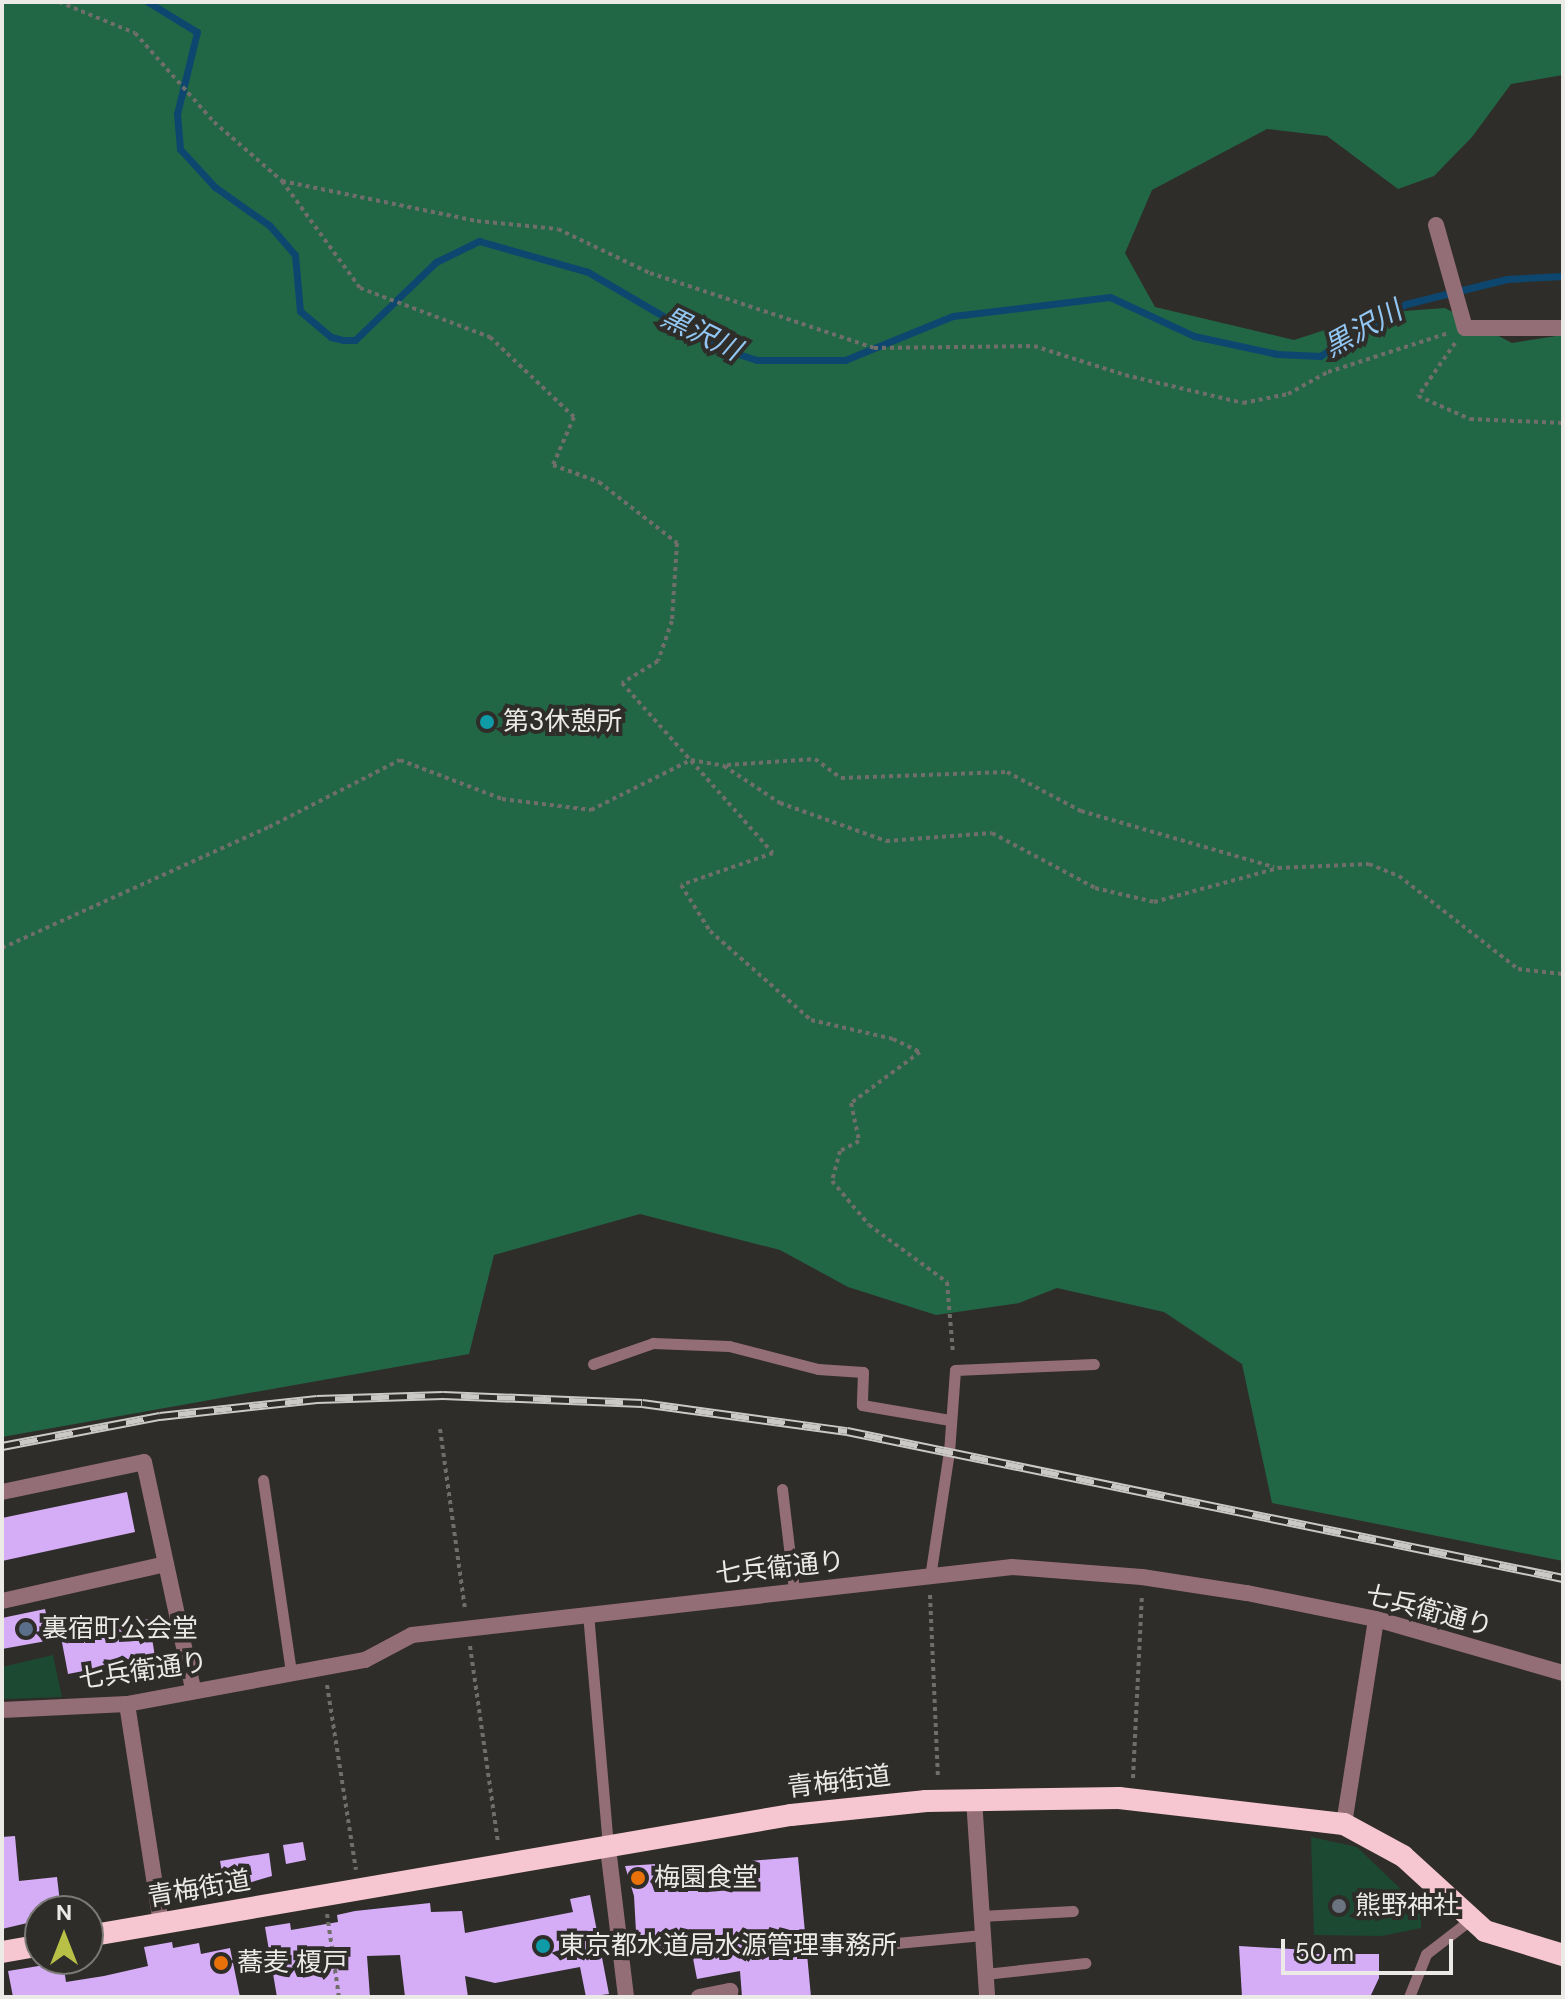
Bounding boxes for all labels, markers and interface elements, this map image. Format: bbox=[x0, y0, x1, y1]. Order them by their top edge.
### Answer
water label: 黒沢川 bbox=[1318, 294, 1408, 364]
water label: 黒沢川 bbox=[656, 300, 746, 368]
place label: 第3休憩所 bbox=[503, 706, 622, 738]
marker: 第3休憩所 bbox=[478, 713, 496, 731]
street label: 七兵衛通り bbox=[714, 1546, 846, 1590]
street label: 七兵衛通り bbox=[1362, 1579, 1496, 1643]
place label: 裏宿町公会堂 bbox=[42, 1613, 198, 1645]
marker: 裏宿町公会堂 bbox=[17, 1620, 35, 1638]
street label: 七兵衛通り bbox=[76, 1647, 210, 1695]
street label: 青梅街道 bbox=[785, 1760, 893, 1804]
place label: 梅園食堂 bbox=[654, 1862, 758, 1894]
street label: 青梅街道 bbox=[145, 1865, 253, 1913]
marker: 梅園食堂 bbox=[629, 1869, 647, 1887]
place label: 熊野神社 bbox=[1355, 1890, 1459, 1922]
north arrow bbox=[24, 1895, 104, 1975]
marker: 熊野神社 bbox=[1330, 1897, 1348, 1915]
text: N bbox=[56, 1898, 72, 1927]
scale bar bbox=[1285, 1923, 1457, 1973]
place label: 東京都水道局水源管理事務所 bbox=[559, 1930, 897, 1962]
marker: 東京都水道局水源管理事務所 bbox=[534, 1937, 552, 1955]
text: 50 m bbox=[1295, 1937, 1354, 1968]
place label: 蕎麦 榎戸 bbox=[237, 1947, 348, 1979]
marker: 蕎麦 榎戸 bbox=[212, 1954, 230, 1972]

